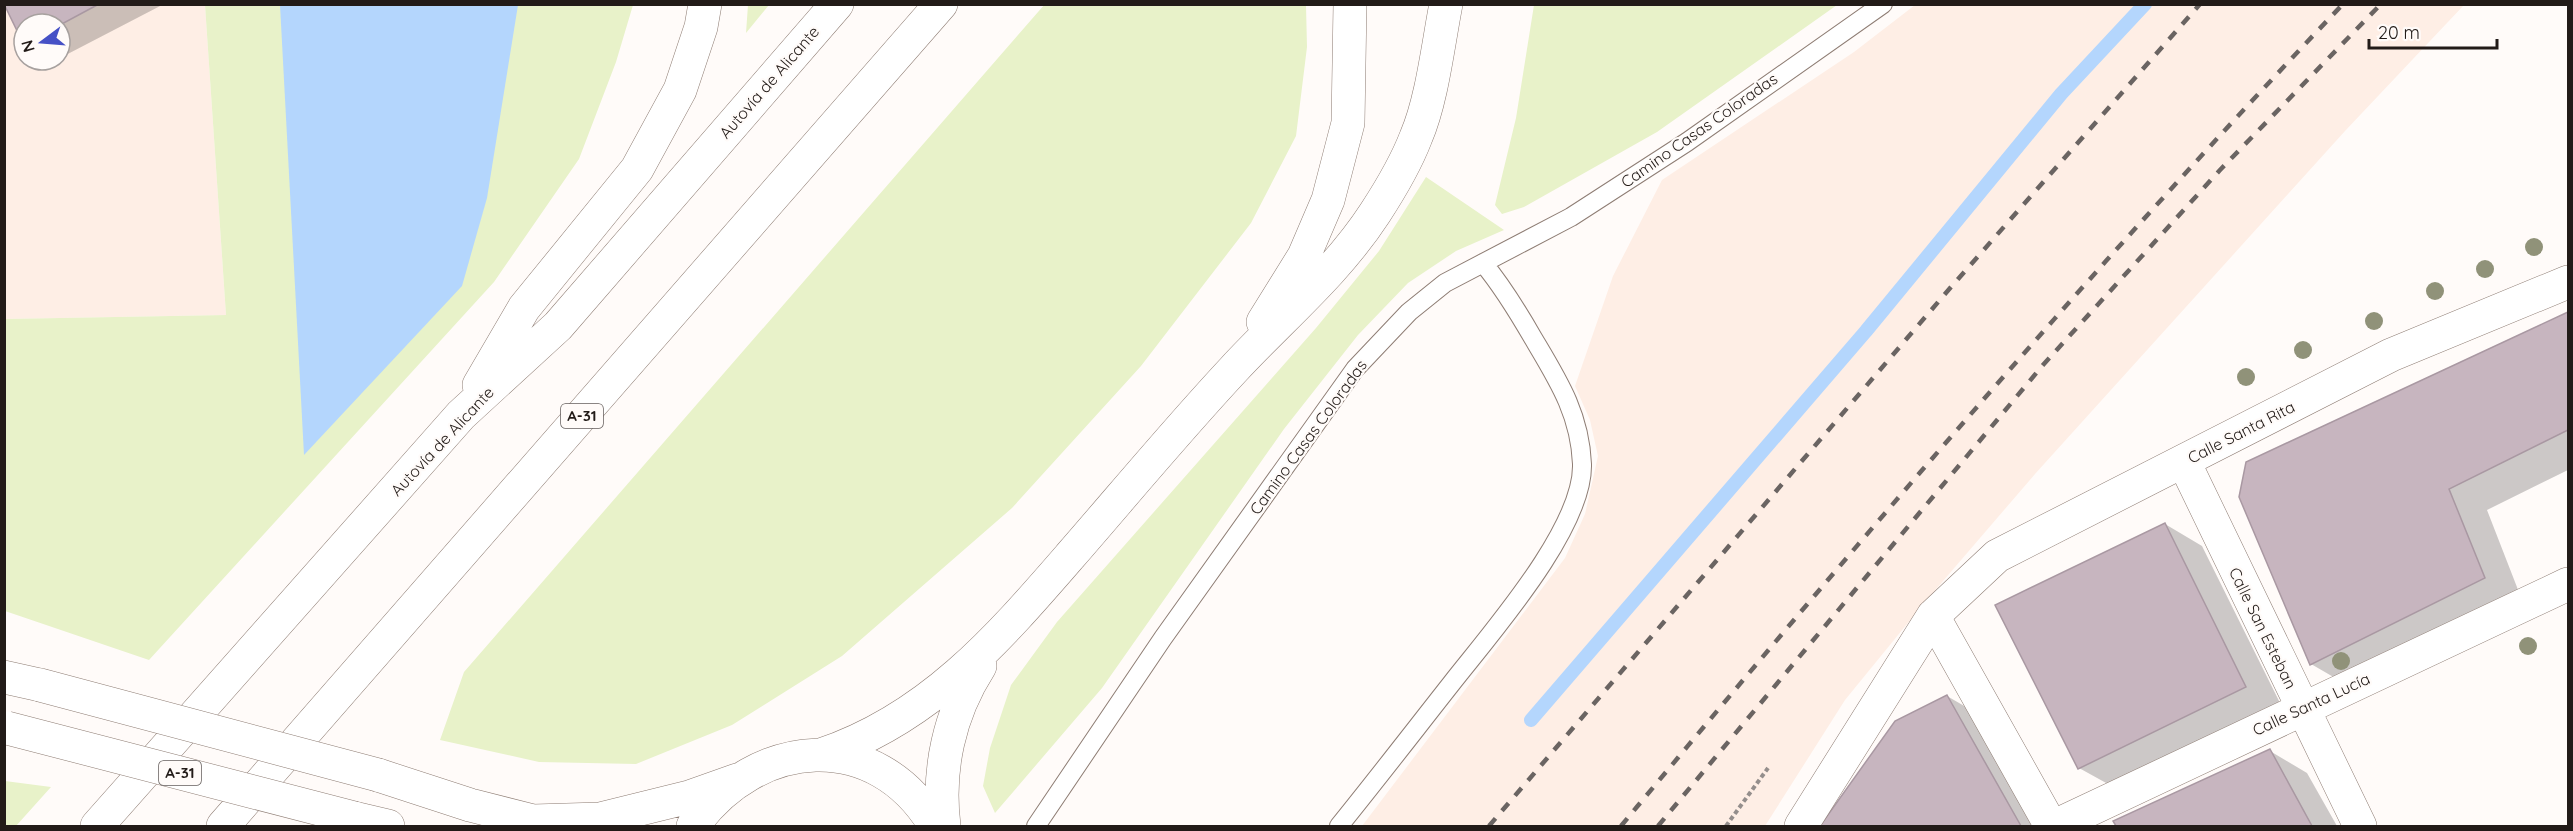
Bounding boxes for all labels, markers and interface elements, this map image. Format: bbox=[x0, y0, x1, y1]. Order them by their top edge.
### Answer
north arrow bbox=[12, 12, 72, 72]
scale bar bbox=[2369, 12, 2496, 50]
text: 20 m bbox=[2378, 21, 2420, 44]
street label: Autovía de Alicante bbox=[715, 22, 823, 142]
text: N bbox=[16, 38, 39, 55]
street label: Camino Casas Coloradas bbox=[1617, 68, 1781, 192]
street label: Camino Casas Coloradas bbox=[1245, 356, 1371, 518]
street label: Autovía de Alicante bbox=[386, 382, 498, 500]
street label: Calle Santa Rita bbox=[2184, 396, 2298, 468]
road number: A-31 bbox=[561, 404, 603, 428]
street label: Calle San Esteban bbox=[2225, 564, 2301, 692]
street label: Calle Santa Lucía bbox=[2249, 668, 2373, 740]
road number: A-31 bbox=[159, 761, 201, 785]

